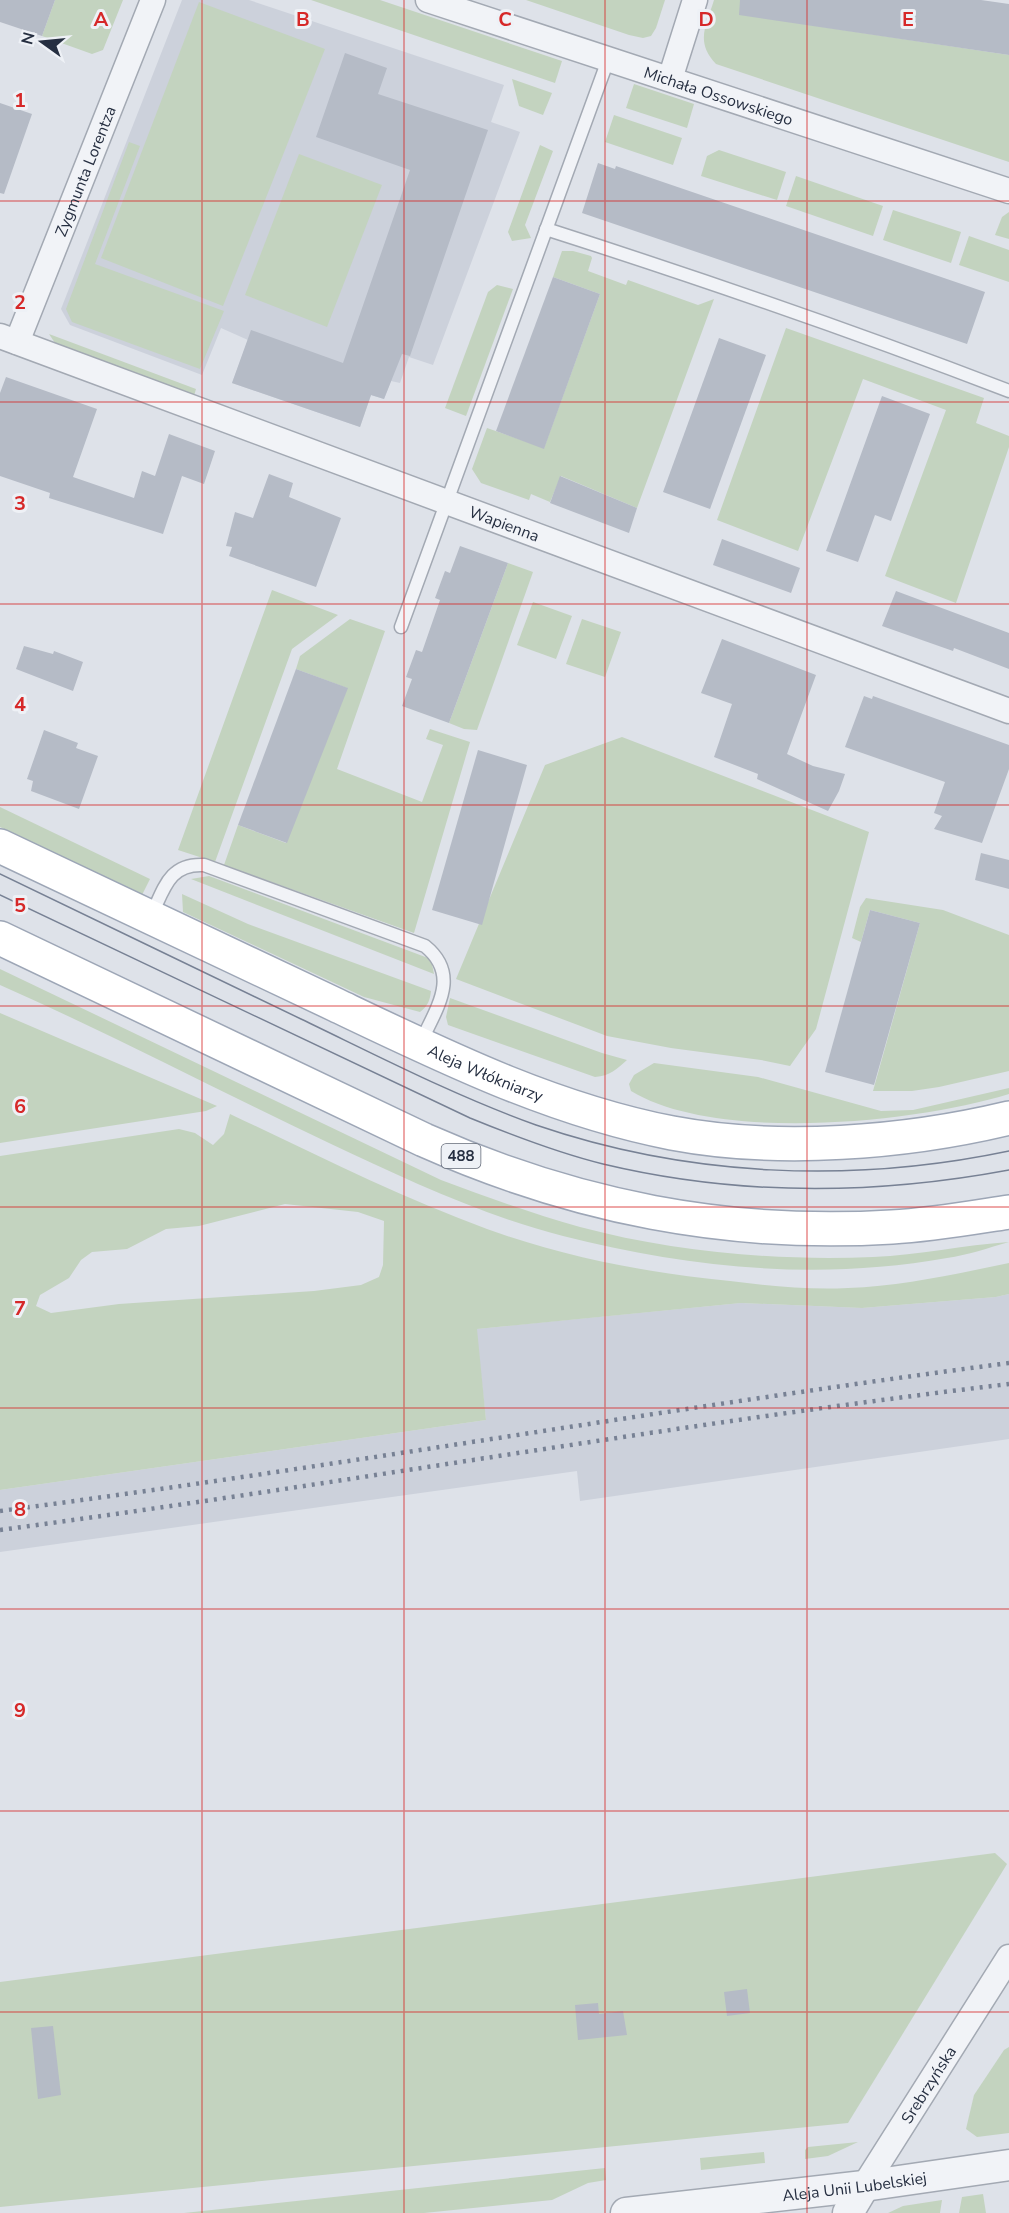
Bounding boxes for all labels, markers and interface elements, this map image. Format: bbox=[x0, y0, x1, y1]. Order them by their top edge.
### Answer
text: A bbox=[94, 6, 109, 33]
text: B bbox=[296, 6, 310, 33]
text: C bbox=[498, 6, 512, 33]
text: D bbox=[698, 6, 714, 33]
text: E bbox=[902, 6, 914, 33]
north arrow bbox=[12, 12, 72, 72]
text: N bbox=[16, 30, 41, 47]
street label: Michała Ossowskiego bbox=[641, 62, 796, 131]
text: 1 bbox=[14, 87, 26, 114]
street label: Zygmunta Lorentza bbox=[50, 103, 122, 240]
text: 2 bbox=[14, 289, 26, 316]
text: 3 bbox=[14, 490, 26, 517]
street label: Wapienna bbox=[466, 501, 542, 547]
text: 4 bbox=[14, 691, 26, 718]
text: 5 bbox=[14, 892, 26, 919]
street label: Aleja Włókniarzy bbox=[424, 1040, 547, 1108]
text: 6 bbox=[14, 1093, 26, 1120]
road number: 488 bbox=[442, 1144, 480, 1168]
text: 7 bbox=[14, 1295, 26, 1322]
text: 8 bbox=[14, 1496, 26, 1523]
text: 9 bbox=[14, 1697, 26, 1724]
street label: Srebrzyńska bbox=[896, 2042, 962, 2128]
street label: Aleja Unii Lubelskiej bbox=[781, 2167, 928, 2207]

